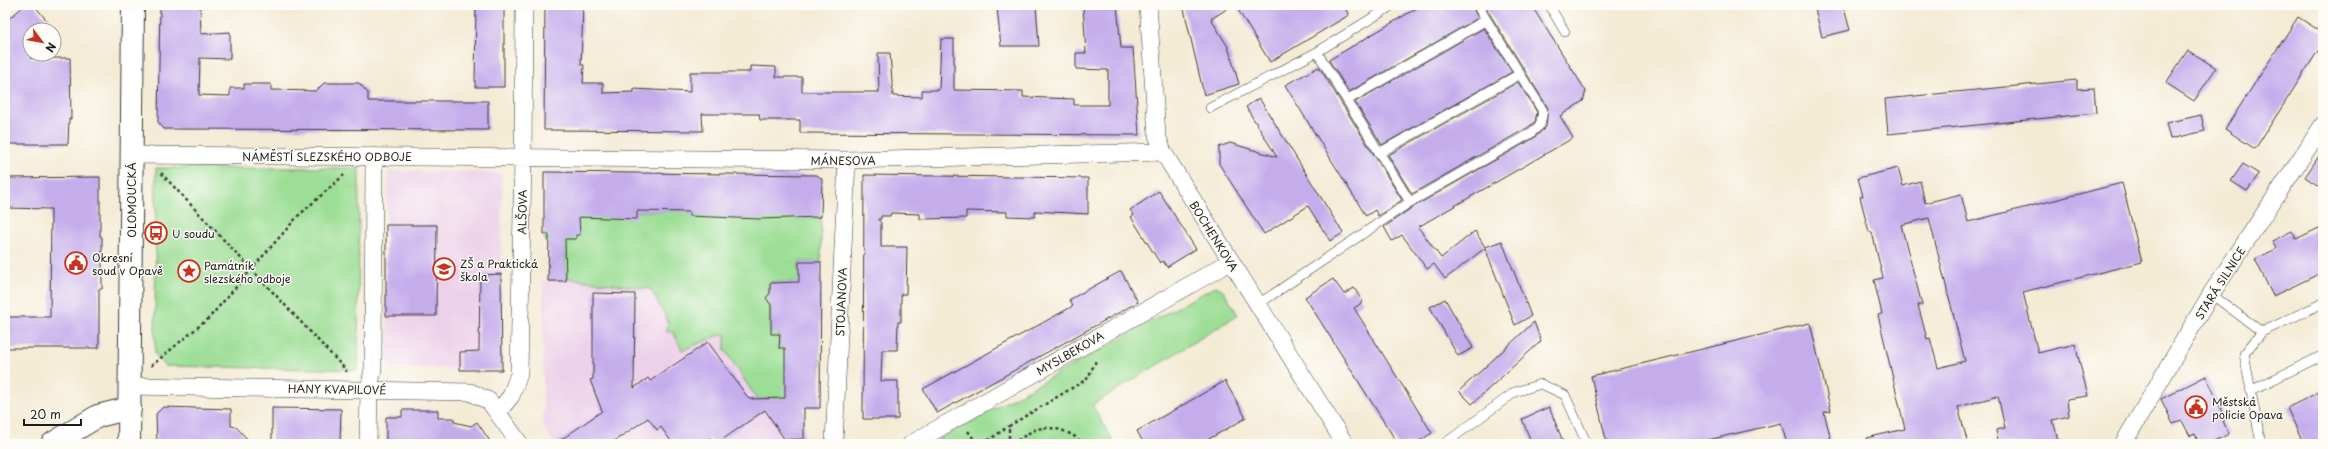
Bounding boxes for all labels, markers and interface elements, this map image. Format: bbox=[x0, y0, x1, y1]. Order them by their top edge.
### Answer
north arrow bbox=[22, 22, 62, 62]
text: N bbox=[41, 39, 60, 56]
street label: NÁMĚSTÍ SLEZSKÉHO ODBOJE bbox=[242, 148, 412, 165]
street label: MÁNESOVA bbox=[810, 152, 876, 169]
street label: OLOMOUCKÁ bbox=[123, 162, 140, 238]
street label: ALŠOVA bbox=[513, 189, 531, 235]
street label: BOCHENKOVA bbox=[1186, 197, 1243, 275]
bus stop icon: U soudu bbox=[143, 220, 169, 246]
place label: U soudu bbox=[172, 225, 215, 242]
street label: STARÁ SILNICE bbox=[2191, 243, 2249, 323]
place label: Okresní soud v Opavě bbox=[92, 249, 163, 279]
public building icon: Okresní soud v Opavě bbox=[63, 250, 89, 276]
place label: ZŠ a Praktická škola bbox=[460, 255, 539, 285]
school or university icon: ZŠ a Praktická škola bbox=[431, 256, 457, 282]
place label: Památník slezského odboje bbox=[204, 257, 291, 287]
place icon: Památník slezského odboje bbox=[176, 258, 202, 284]
street label: STOJANOVA bbox=[831, 267, 851, 337]
street label: MYSLBEKOVA bbox=[1033, 327, 1107, 379]
street label: HANY KVAPILOVÉ bbox=[288, 380, 386, 398]
place label: Městská policie Opava bbox=[2212, 393, 2283, 423]
public building icon: Městská policie Opava bbox=[2183, 394, 2209, 420]
scale bar bbox=[24, 401, 81, 427]
text: 20 m bbox=[30, 405, 61, 423]

